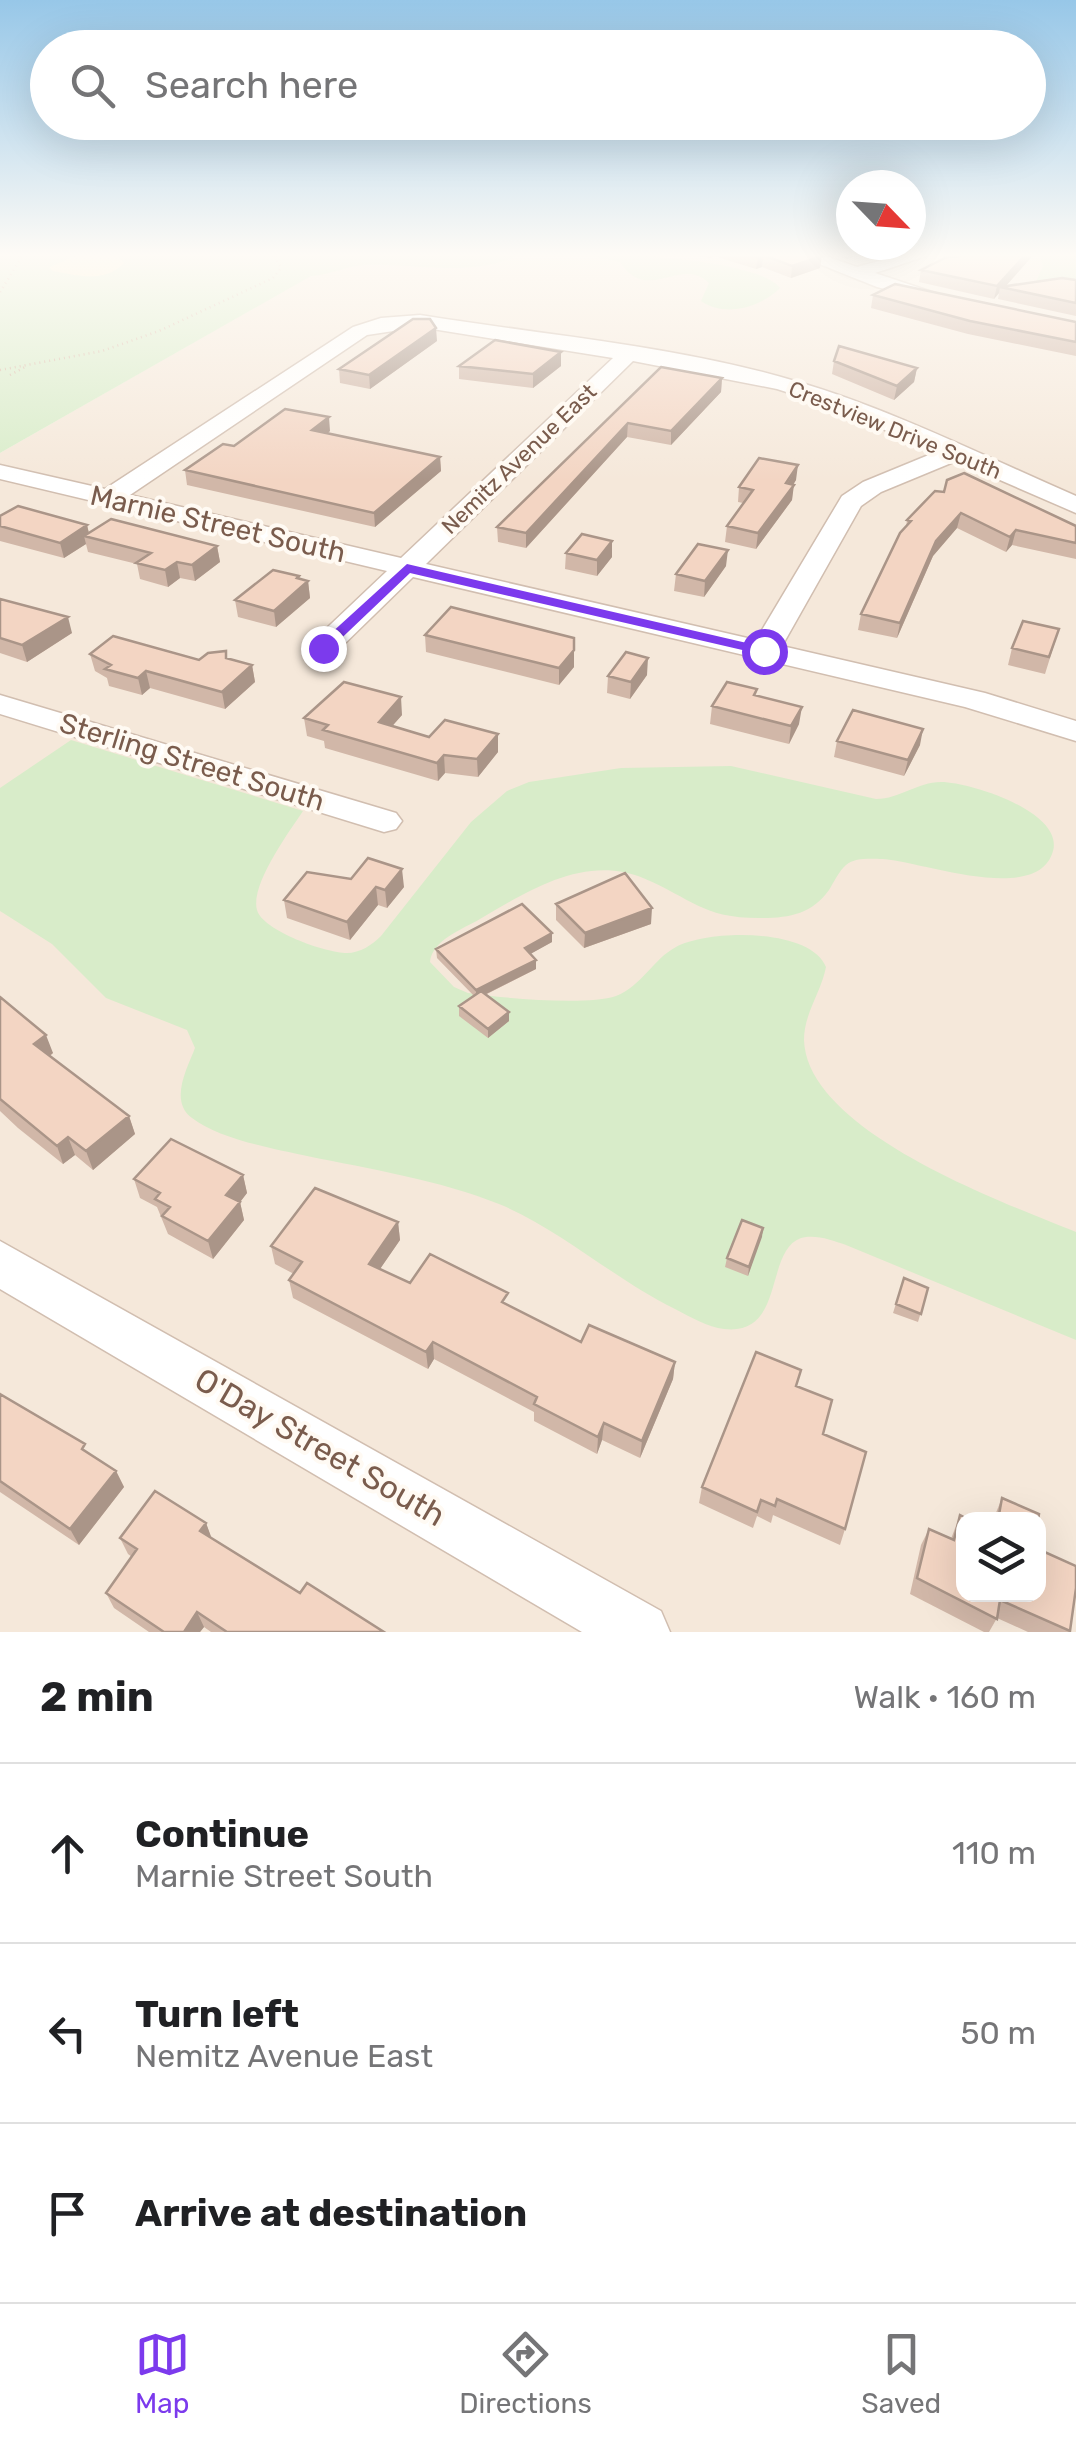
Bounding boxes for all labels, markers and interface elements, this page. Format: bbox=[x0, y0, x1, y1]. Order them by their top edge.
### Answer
search box bbox=[30, 30, 1046, 140]
icon: search bbox=[65, 58, 120, 113]
text: Search here bbox=[145, 62, 358, 108]
north arrow bbox=[836, 170, 926, 260]
street label: Crestview Drive South bbox=[785, 375, 1005, 485]
street label: Nemitz Avenue East bbox=[436, 378, 602, 540]
street label: Marnie Street South bbox=[87, 479, 349, 569]
route end bbox=[301, 626, 347, 672]
route start bbox=[742, 629, 788, 675]
street label: Sterling Street South bbox=[56, 706, 328, 818]
street label: O'Day Street South bbox=[188, 1360, 452, 1534]
map controls bbox=[956, 1512, 1046, 1602]
button: layers bbox=[956, 1512, 1046, 1602]
text: 2 min bbox=[40, 1672, 154, 1722]
text: Walk · 160 m bbox=[854, 1678, 1036, 1716]
text: Continue bbox=[135, 1811, 309, 1857]
icon: ahead bbox=[40, 1826, 95, 1881]
text: 110 m bbox=[952, 1834, 1036, 1872]
text: Marnie Street South bbox=[135, 1857, 433, 1895]
text: Turn left bbox=[135, 1991, 299, 2037]
icon: left bbox=[40, 2006, 95, 2061]
text: 50 m bbox=[960, 2014, 1036, 2052]
text: Nemitz Avenue East bbox=[135, 2037, 433, 2075]
icon: arrive bbox=[40, 2186, 95, 2241]
text: Arrive at destination bbox=[135, 2190, 527, 2236]
tab: Map bbox=[135, 2327, 190, 2420]
tab: Directions bbox=[459, 2327, 592, 2420]
tab: Saved bbox=[861, 2327, 941, 2420]

